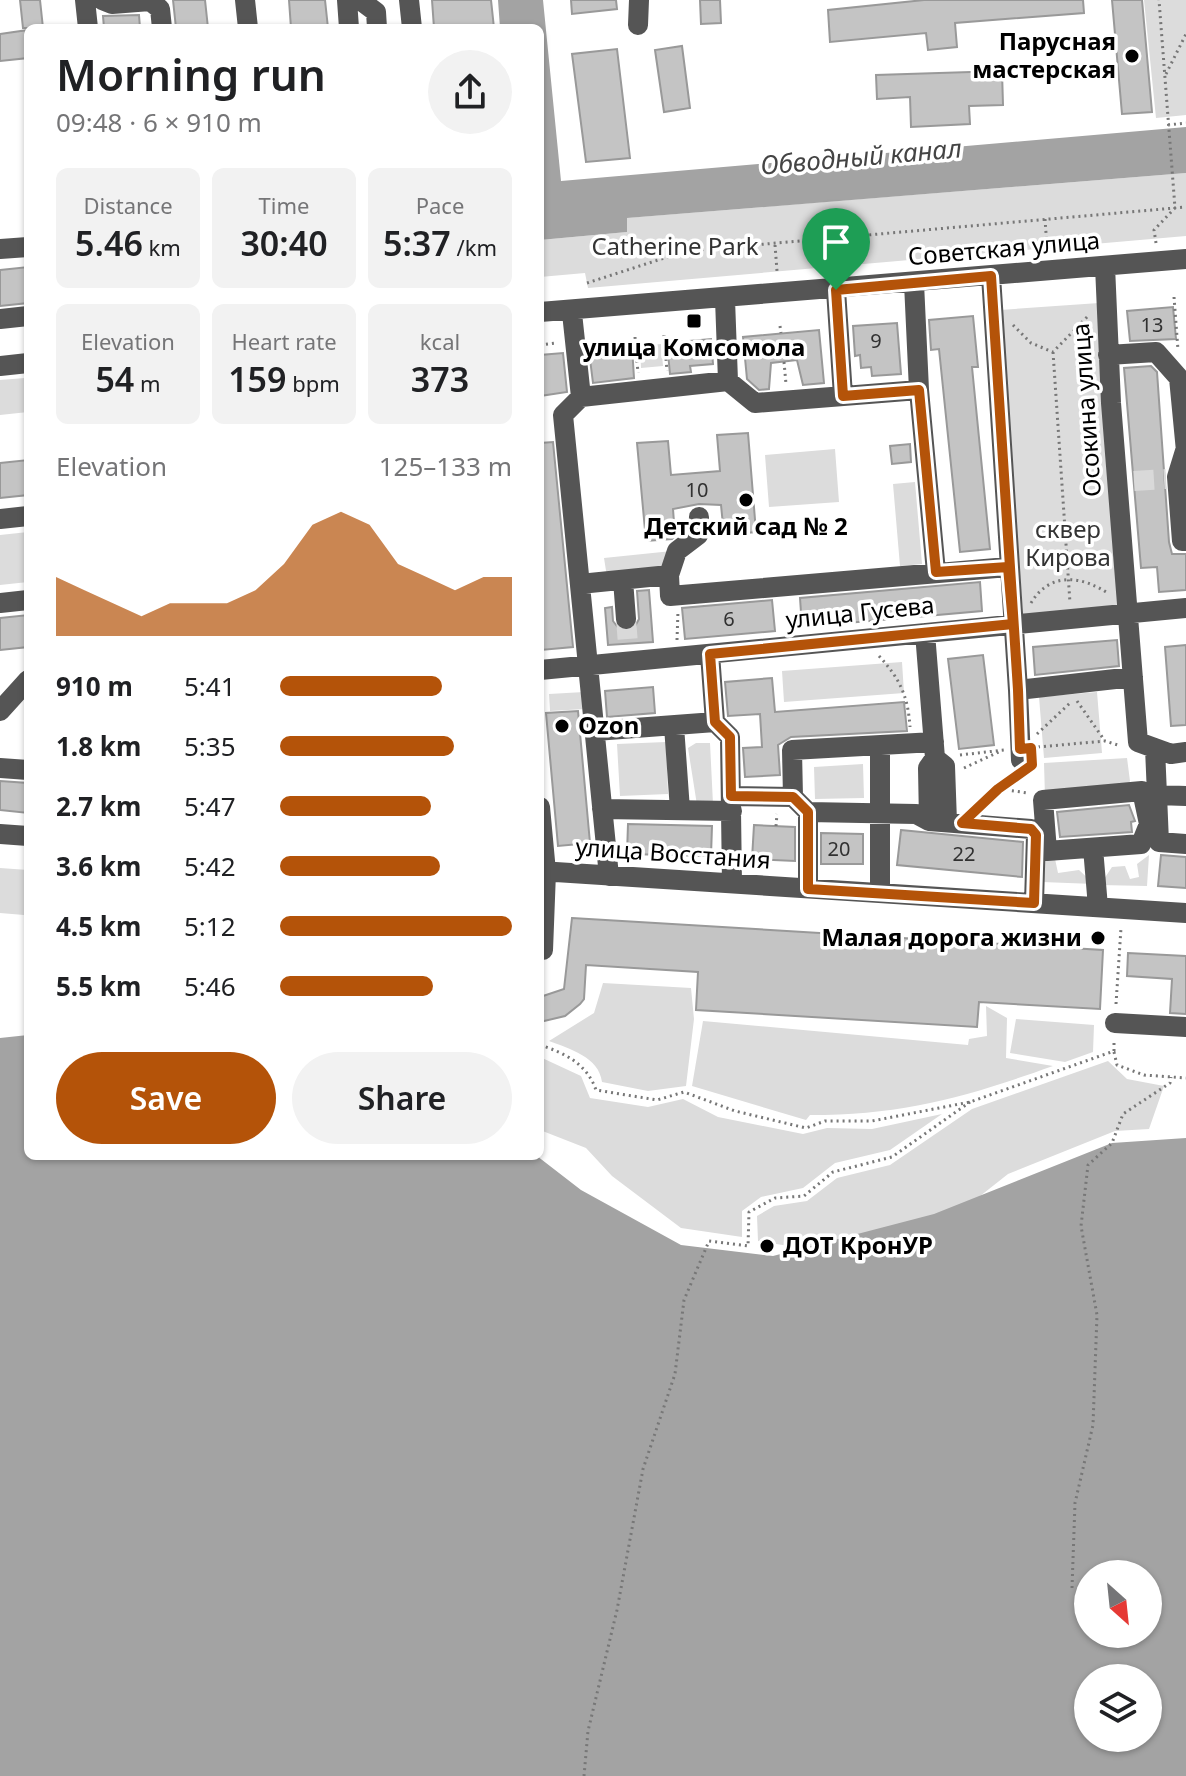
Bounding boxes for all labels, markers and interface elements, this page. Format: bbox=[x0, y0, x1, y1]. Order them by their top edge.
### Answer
place label: Парусная мастерская bbox=[972, 24, 1116, 85]
text: Morning run bbox=[56, 44, 326, 104]
marker: Парусная мастерская bbox=[1123, 47, 1141, 65]
button: share bbox=[428, 50, 512, 134]
text: 09:48 · 6 × 910 m bbox=[56, 104, 262, 140]
water label: Обводный канал bbox=[759, 129, 963, 183]
text: Distance bbox=[83, 190, 173, 220]
text: Time bbox=[259, 190, 309, 220]
text: Pace bbox=[416, 190, 464, 220]
pin bbox=[802, 208, 870, 290]
text: 5.46 bbox=[75, 220, 143, 266]
text: 30:40 bbox=[240, 220, 328, 266]
text: 5:37 bbox=[383, 220, 451, 266]
icon: arrive bbox=[814, 220, 858, 264]
street label: Советская улица bbox=[906, 223, 1101, 272]
park label: Catherine Park bbox=[591, 229, 759, 262]
text: km bbox=[143, 232, 181, 262]
text: /km bbox=[451, 232, 497, 262]
house number: 13 bbox=[1141, 311, 1163, 338]
marker: улица Комсомола bbox=[685, 312, 703, 330]
street label: Осокина улица bbox=[1063, 322, 1108, 498]
text: Elevation bbox=[81, 326, 175, 356]
text: Heart rate bbox=[231, 326, 337, 356]
text: kcal bbox=[420, 326, 460, 356]
house number: 9 bbox=[870, 327, 882, 354]
place label: улица Комсомола bbox=[582, 330, 805, 363]
text: 54 bbox=[95, 356, 134, 402]
text: 159 bbox=[228, 356, 287, 402]
text: 373 bbox=[411, 356, 469, 402]
text: m bbox=[134, 368, 161, 398]
text: bpm bbox=[287, 368, 340, 398]
text: Elevation bbox=[56, 448, 167, 484]
text: 125–133 m bbox=[379, 448, 512, 484]
house number: 10 bbox=[686, 476, 708, 503]
marker: Детский сад № 2 bbox=[737, 491, 755, 509]
place label: Детский сад № 2 bbox=[644, 509, 848, 542]
park label: сквер Кирова bbox=[1025, 512, 1111, 573]
street label: улица Гусева bbox=[784, 587, 936, 636]
house number: 6 bbox=[723, 605, 735, 632]
text: 910 m bbox=[56, 668, 133, 704]
text: 5:41 bbox=[184, 668, 236, 704]
place label: Ozon bbox=[578, 708, 639, 741]
marker: Ozon bbox=[553, 717, 571, 735]
text: 1.8 km bbox=[56, 728, 141, 764]
text: 5:35 bbox=[184, 728, 236, 764]
text: 2.7 km bbox=[56, 788, 141, 824]
text: 5:47 bbox=[184, 788, 236, 824]
street label: улица Восстания bbox=[574, 829, 772, 876]
house number: 20 bbox=[828, 835, 850, 862]
house number: 22 bbox=[953, 840, 975, 867]
text: 3.6 km bbox=[56, 848, 141, 884]
text: 5:42 bbox=[184, 848, 236, 884]
text: 4.5 km bbox=[56, 908, 141, 944]
text: 5:12 bbox=[184, 908, 236, 944]
place label: Малая дорога жизни bbox=[822, 920, 1082, 953]
marker: Малая дорога жизни bbox=[1089, 929, 1107, 947]
text: 5.5 km bbox=[56, 968, 141, 1004]
text: 5:46 bbox=[184, 968, 236, 1004]
button: Save bbox=[56, 1052, 276, 1144]
button: Share bbox=[292, 1052, 512, 1144]
place label: ДОТ КронУР bbox=[783, 1228, 933, 1261]
marker: ДОТ КронУР bbox=[758, 1237, 776, 1255]
north arrow bbox=[1074, 1560, 1162, 1648]
map controls bbox=[1074, 1560, 1162, 1752]
button: layers bbox=[1074, 1664, 1162, 1752]

